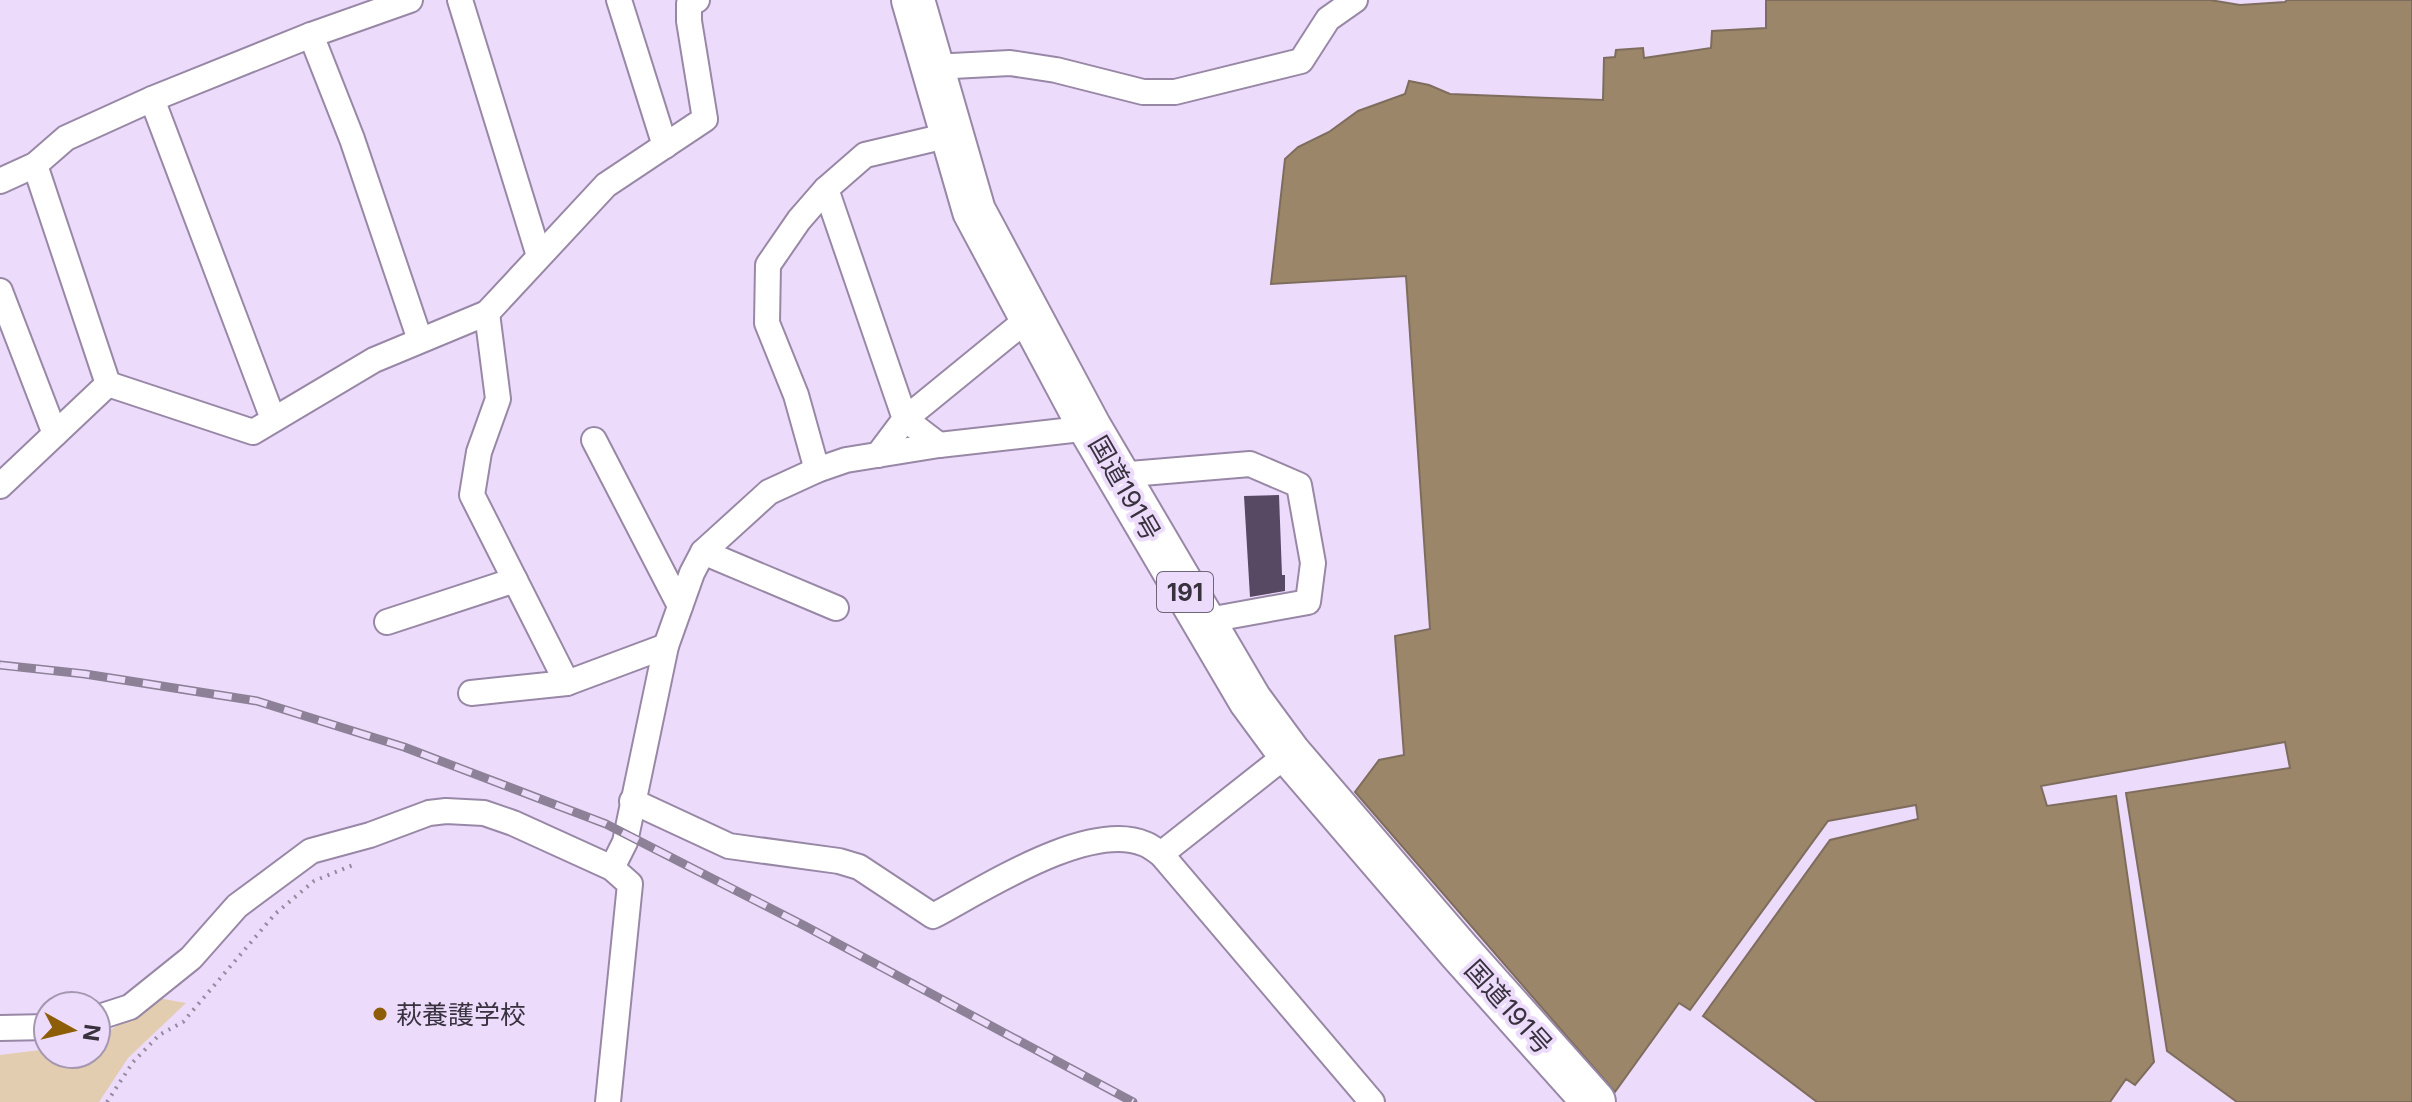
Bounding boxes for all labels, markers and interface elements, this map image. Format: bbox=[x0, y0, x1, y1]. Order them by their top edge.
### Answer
street label: 国道191号 bbox=[1083, 430, 1167, 546]
road number: 191 bbox=[1157, 572, 1213, 612]
street label: 国道191号 bbox=[1459, 954, 1559, 1060]
north arrow bbox=[32, 990, 112, 1070]
place label: 萩養護学校 bbox=[396, 999, 526, 1030]
marker: 萩養護学校 bbox=[371, 1005, 389, 1023]
text: N bbox=[78, 1023, 106, 1043]

